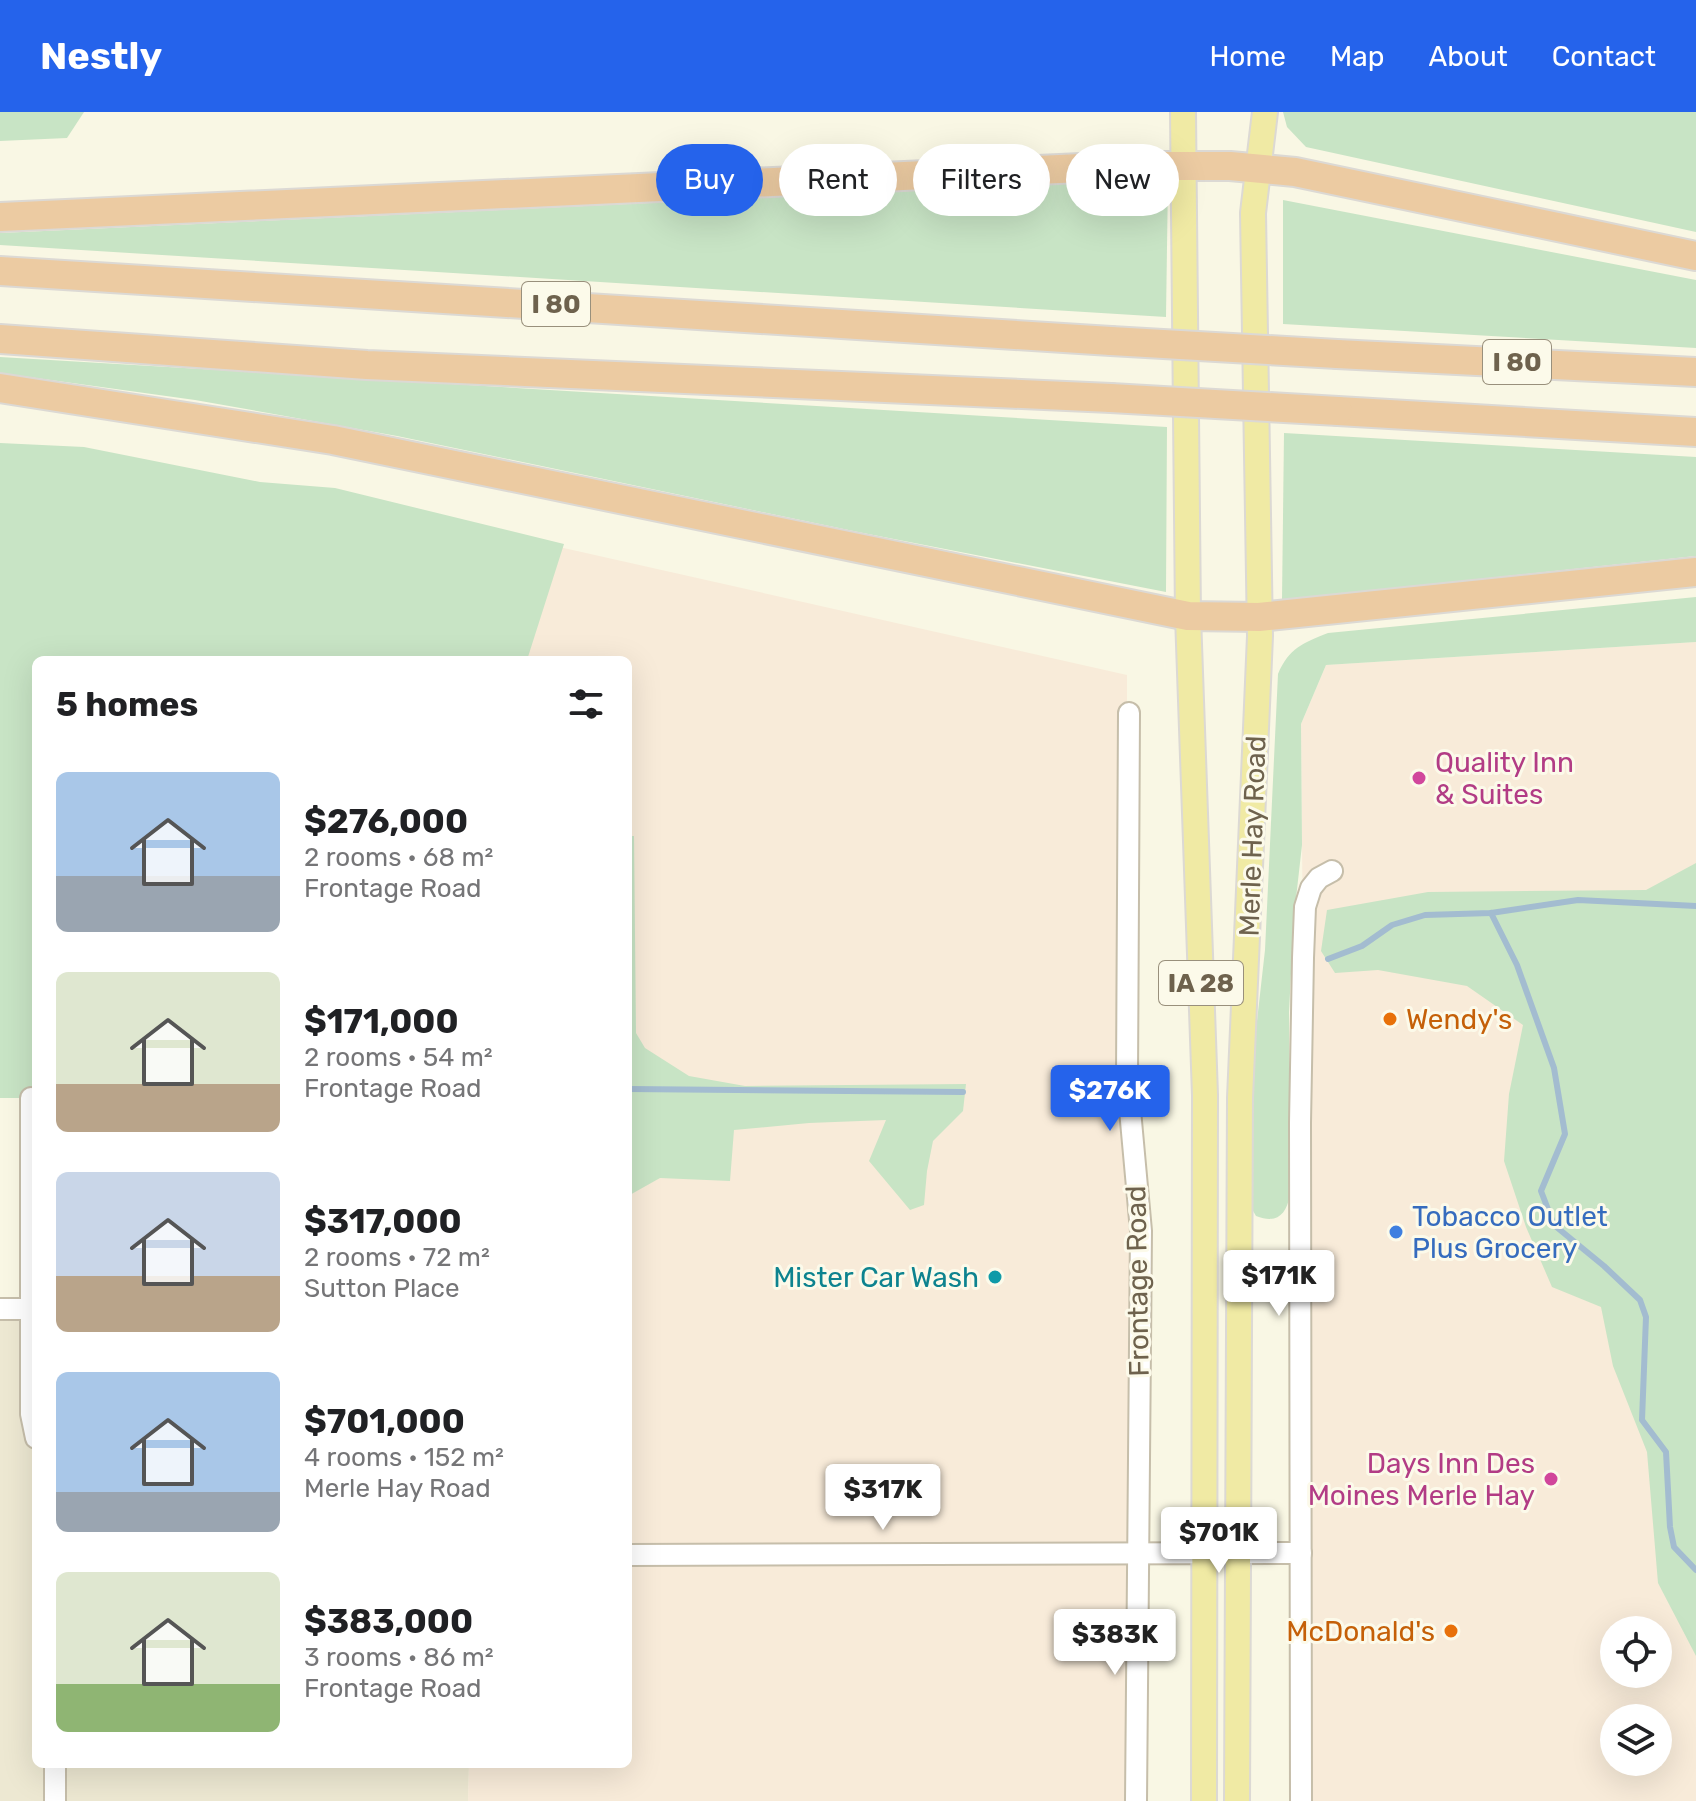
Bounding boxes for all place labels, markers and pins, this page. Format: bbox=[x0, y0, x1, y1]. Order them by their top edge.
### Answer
place label: Quality Inn & Suites bbox=[1435, 746, 1574, 811]
marker: Quality Inn & Suites bbox=[1410, 769, 1428, 787]
place label: Wendy's bbox=[1406, 1003, 1512, 1036]
marker: Wendy's bbox=[1381, 1010, 1399, 1028]
pin: $276K bbox=[1054, 1065, 1166, 1133]
place label: Tobacco Outlet Plus Grocery bbox=[1412, 1200, 1608, 1265]
marker: Tobacco Outlet Plus Grocery bbox=[1387, 1223, 1405, 1241]
pin: $171K bbox=[1223, 1250, 1335, 1318]
place label: Mister Car Wash bbox=[773, 1261, 979, 1294]
marker: Mister Car Wash bbox=[986, 1268, 1004, 1286]
place label: Days Inn Des Moines Merle Hay bbox=[1308, 1447, 1535, 1512]
pin: $317K bbox=[827, 1464, 939, 1532]
marker: Days Inn Des Moines Merle Hay bbox=[1542, 1470, 1560, 1488]
pin: $701K bbox=[1163, 1507, 1275, 1575]
pin: $383K bbox=[1059, 1609, 1171, 1677]
place label: McDonald's bbox=[1286, 1615, 1435, 1648]
marker: McDonald's bbox=[1442, 1622, 1460, 1640]

